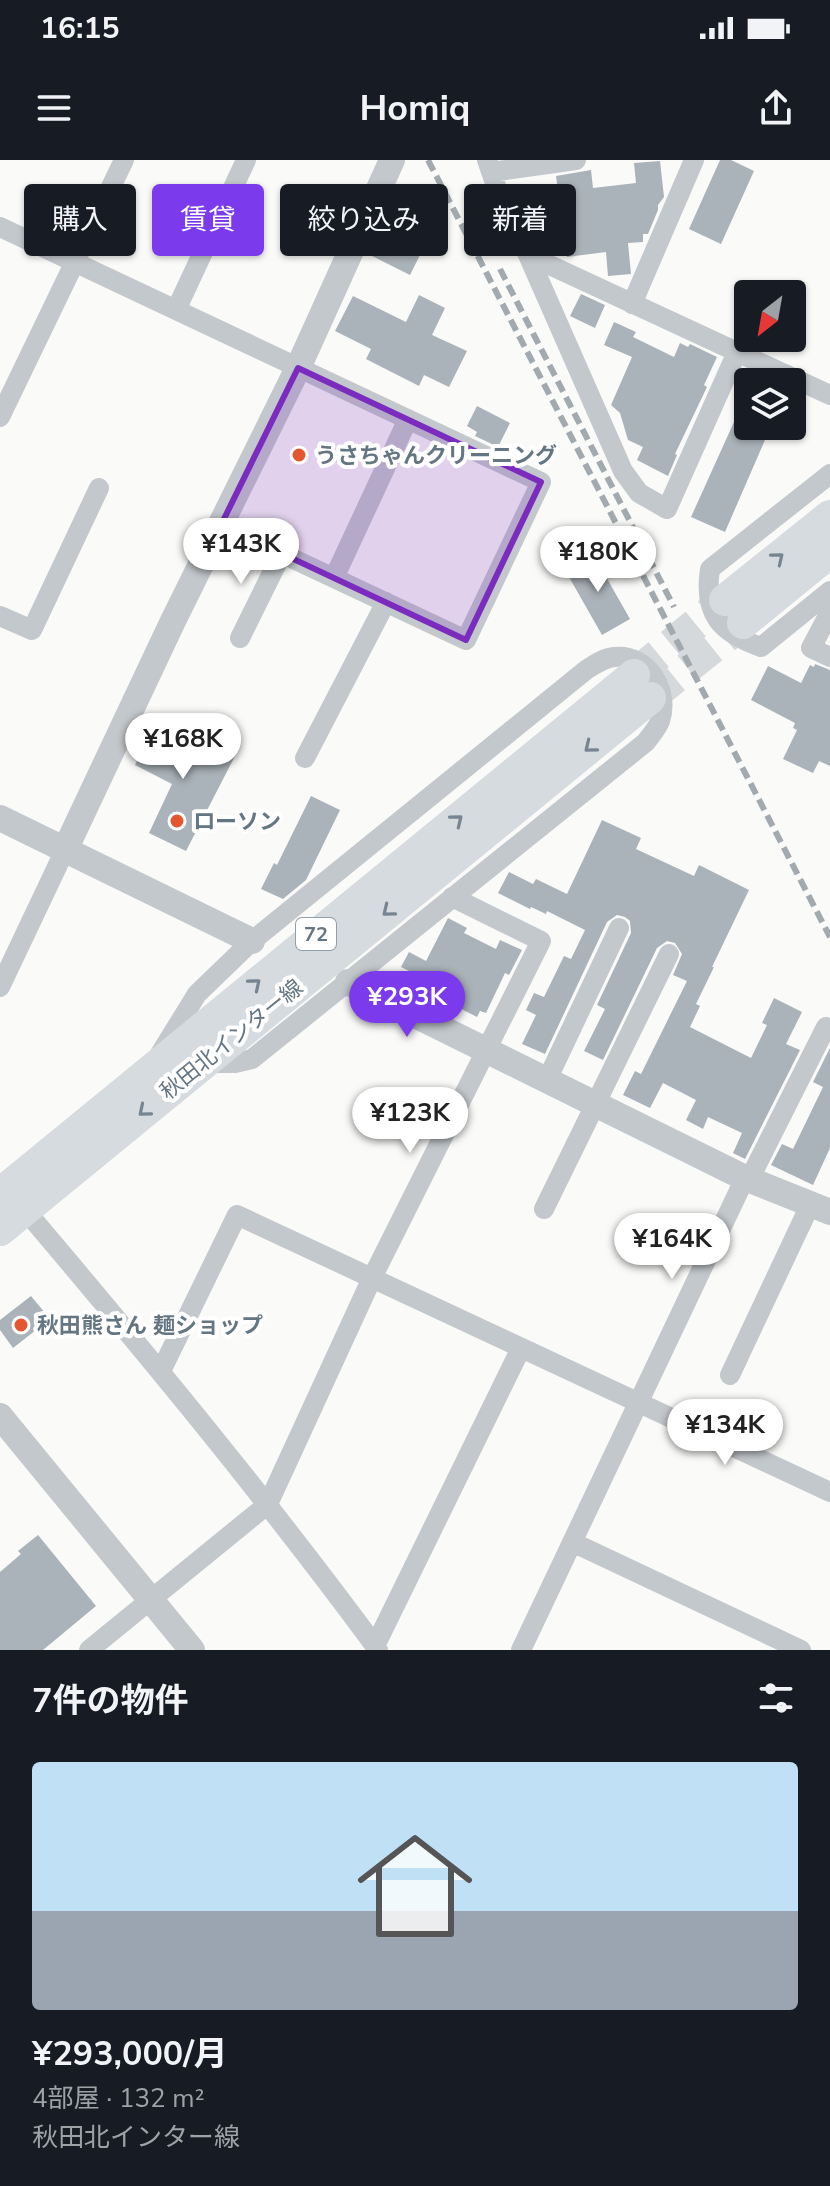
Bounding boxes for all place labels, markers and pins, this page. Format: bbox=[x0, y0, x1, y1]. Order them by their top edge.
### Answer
place label: うさちゃんクリーニング bbox=[315, 441, 557, 471]
marker: うさちゃんクリーニング bbox=[290, 446, 308, 464]
pin: ¥143K bbox=[185, 518, 297, 586]
pin: ¥180K bbox=[542, 526, 654, 594]
pin: ¥168K bbox=[127, 713, 239, 781]
place label: ローソン bbox=[193, 807, 281, 837]
marker: ローソン bbox=[168, 812, 186, 830]
pin: ¥293K bbox=[351, 971, 463, 1039]
pin: ¥123K bbox=[354, 1087, 466, 1155]
pin: ¥164K bbox=[616, 1213, 728, 1281]
place label: 秋田熊さん 麺ショップ bbox=[37, 1311, 263, 1341]
marker: 秋田熊さん 麺ショップ bbox=[12, 1316, 30, 1334]
pin: ¥134K bbox=[669, 1399, 781, 1467]

